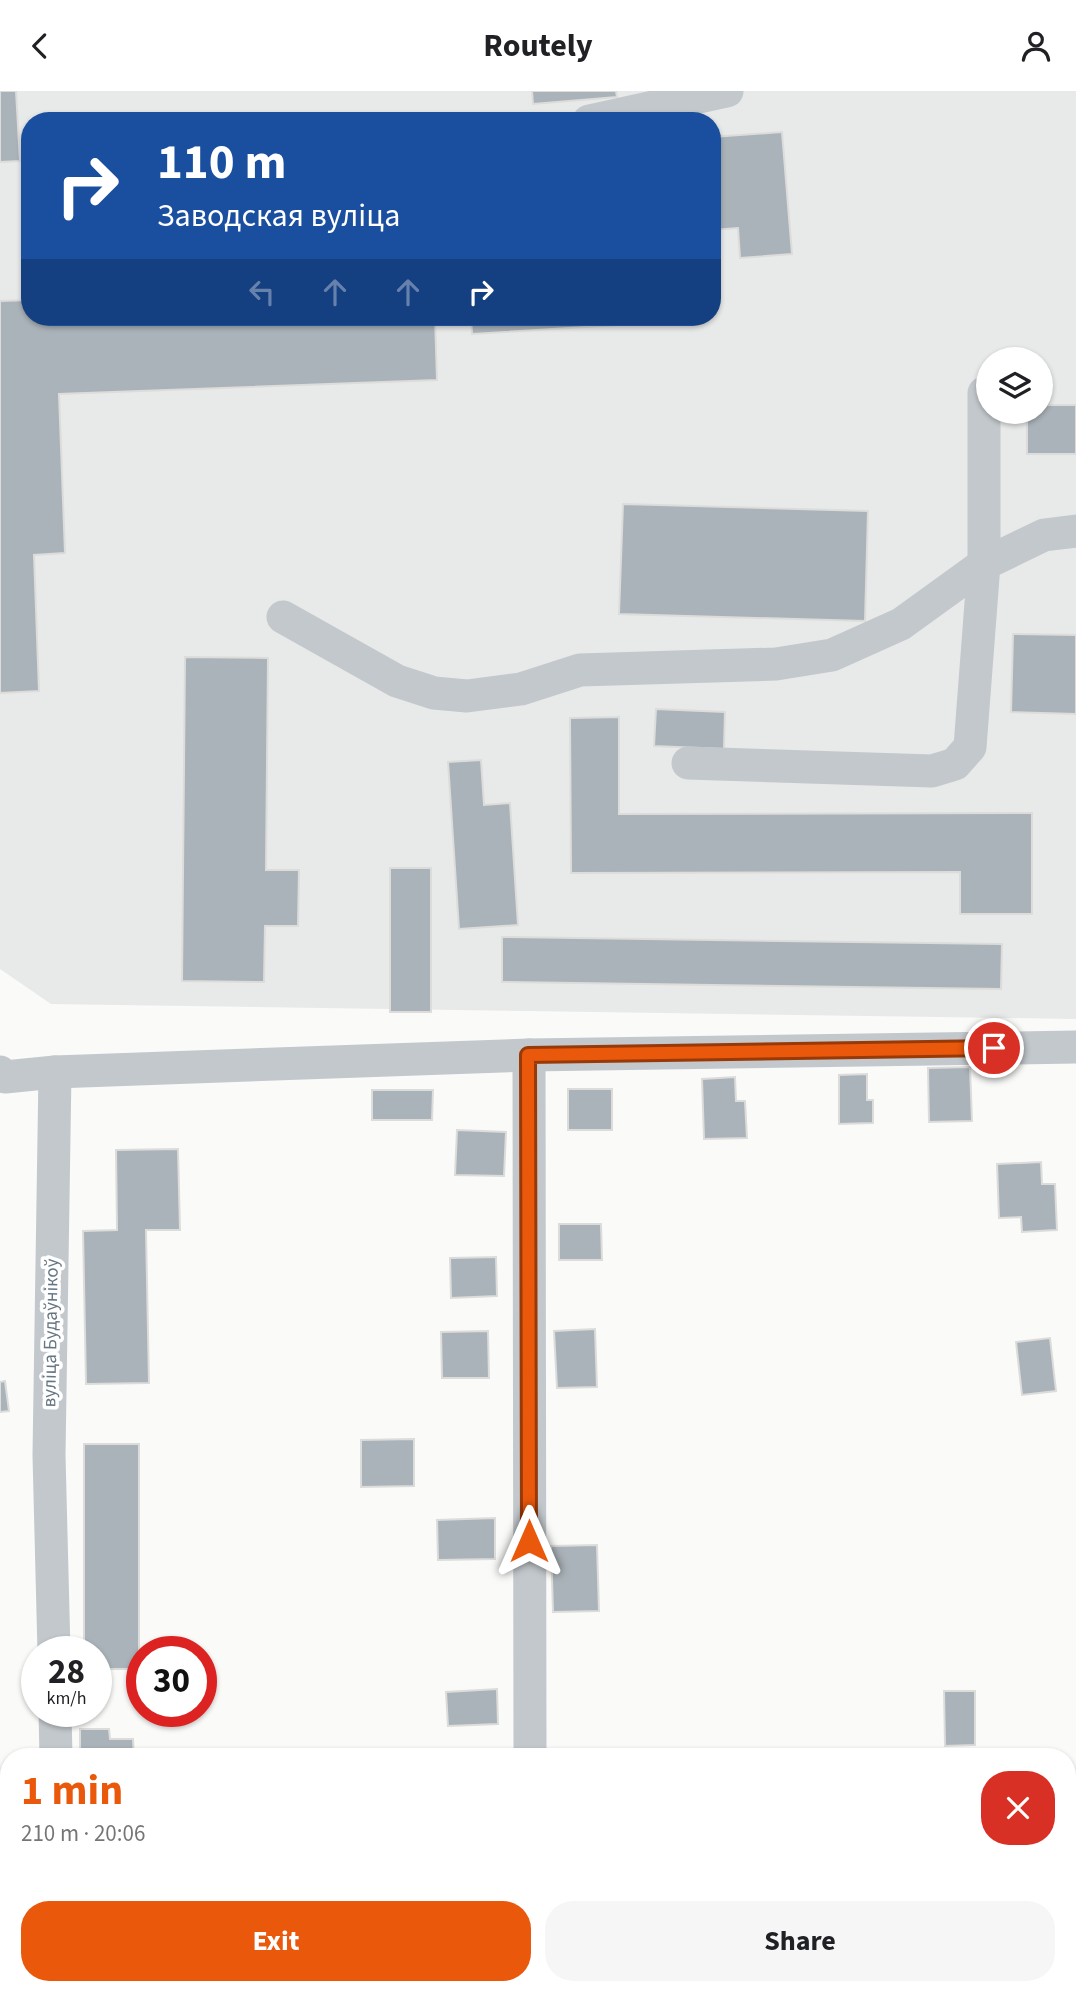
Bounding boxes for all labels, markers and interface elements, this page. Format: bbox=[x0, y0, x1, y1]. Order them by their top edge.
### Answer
text: Routely bbox=[483, 23, 593, 69]
icon: back bbox=[21, 27, 59, 65]
icon: person bbox=[1017, 27, 1055, 65]
text: 110 m bbox=[157, 128, 286, 198]
icon: right bbox=[42, 140, 133, 231]
text: Заводская вуліца bbox=[157, 193, 400, 239]
icon: left bbox=[243, 273, 281, 311]
icon: ahead bbox=[316, 273, 354, 311]
icon: ahead bbox=[389, 273, 427, 311]
icon: right bbox=[462, 273, 500, 311]
map controls bbox=[976, 347, 1053, 424]
button: layers bbox=[976, 347, 1053, 424]
pin bbox=[964, 1018, 1024, 1078]
icon: arrive bbox=[975, 1029, 1013, 1067]
street label: вуліца Будаўнікоў bbox=[36, 1258, 66, 1408]
position arrow bbox=[492, 1504, 566, 1578]
speed limit sign: 30 bbox=[126, 1636, 217, 1727]
text: 28 bbox=[48, 1647, 85, 1697]
text: km/h bbox=[47, 1686, 86, 1711]
text: 1 min bbox=[21, 1761, 123, 1821]
button: close bbox=[981, 1771, 1055, 1845]
text: 210 m · 20:06 bbox=[21, 1817, 145, 1850]
button: Exit bbox=[21, 1901, 531, 1981]
button: Share bbox=[545, 1901, 1055, 1981]

